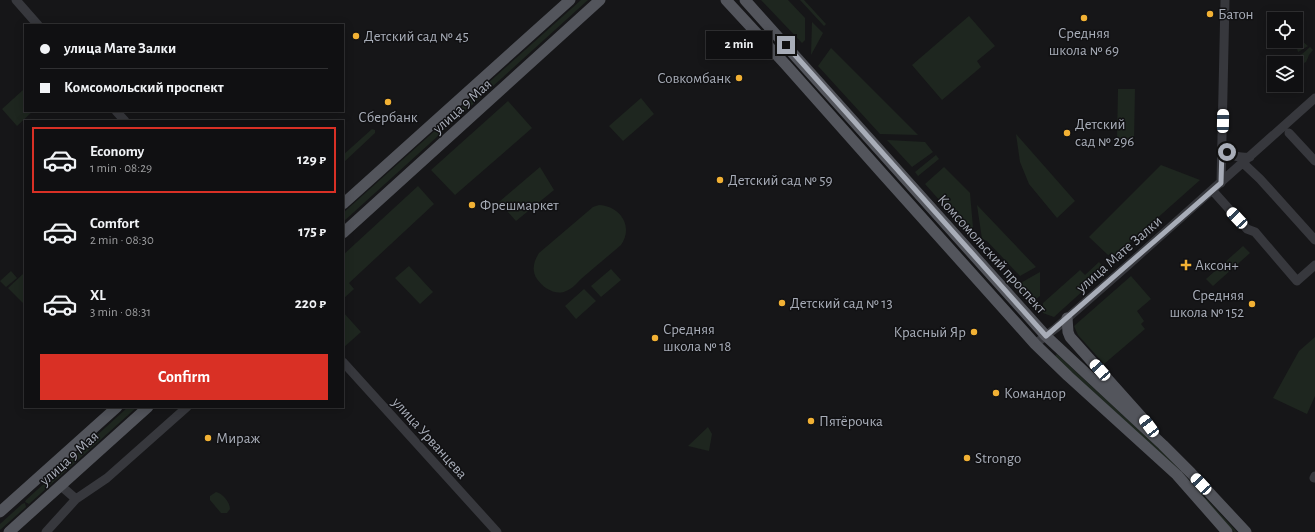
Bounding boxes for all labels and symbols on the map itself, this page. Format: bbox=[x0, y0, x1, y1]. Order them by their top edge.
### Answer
place label: Батон bbox=[1218, 7, 1254, 22]
marker: Батон bbox=[1205, 9, 1215, 19]
marker: Средняя школа № 69 bbox=[1079, 13, 1089, 23]
place label: Средняя школа № 69 bbox=[1049, 26, 1119, 58]
place label: Детский сад № 45 bbox=[364, 29, 469, 44]
marker: Детский сад № 45 bbox=[351, 31, 361, 41]
callout: 2 min bbox=[706, 31, 772, 59]
route end bbox=[777, 36, 795, 54]
place label: Совкомбанк bbox=[657, 71, 731, 86]
marker: Совкомбанк bbox=[734, 73, 744, 83]
street label: улица 9 Мая bbox=[429, 76, 495, 137]
marker: Сбербанк bbox=[383, 97, 393, 107]
car bbox=[1217, 109, 1229, 133]
place label: Сбербанк bbox=[358, 110, 418, 125]
place label: Детский сад № 296 bbox=[1075, 117, 1134, 149]
marker: Детский сад № 296 bbox=[1062, 128, 1072, 138]
route start bbox=[1218, 143, 1236, 161]
place label: Детский сад № 59 bbox=[728, 173, 833, 188]
marker: Детский сад № 59 bbox=[715, 175, 725, 185]
street label: Комсомольский проспект bbox=[934, 192, 1049, 317]
place label: Фрешмаркет bbox=[480, 198, 559, 213]
marker: Фрешмаркет bbox=[467, 200, 477, 210]
car bbox=[1224, 205, 1250, 231]
street label: улица Мате Залки bbox=[1073, 213, 1165, 296]
place label: Аксон+ bbox=[1195, 258, 1239, 273]
marker: Аксон+ bbox=[1180, 259, 1192, 271]
place label: Средняя школа № 152 bbox=[1170, 288, 1244, 320]
place label: Детский сад № 13 bbox=[790, 296, 893, 311]
marker: Детский сад № 13 bbox=[777, 298, 787, 308]
marker: Средняя школа № 152 bbox=[1247, 299, 1257, 309]
place label: Средняя школа № 18 bbox=[663, 322, 731, 354]
place label: Красный Яр bbox=[893, 325, 966, 340]
marker: Красный Яр bbox=[969, 327, 979, 337]
marker: Средняя школа № 18 bbox=[650, 333, 660, 343]
car bbox=[1088, 357, 1112, 383]
place label: Командор bbox=[1004, 386, 1066, 401]
marker: Командор bbox=[991, 388, 1001, 398]
street label: улица Урванцева bbox=[389, 394, 470, 482]
car bbox=[1137, 413, 1161, 439]
place label: Пятёрочка bbox=[819, 414, 883, 429]
marker: Пятёрочка bbox=[806, 416, 816, 426]
street label: улица 9 Мая bbox=[36, 428, 102, 489]
place label: Мираж bbox=[216, 431, 261, 446]
marker: Мираж bbox=[203, 433, 213, 443]
place label: Strongo bbox=[975, 451, 1021, 466]
marker: Strongo bbox=[962, 453, 972, 463]
car bbox=[1188, 471, 1214, 497]

